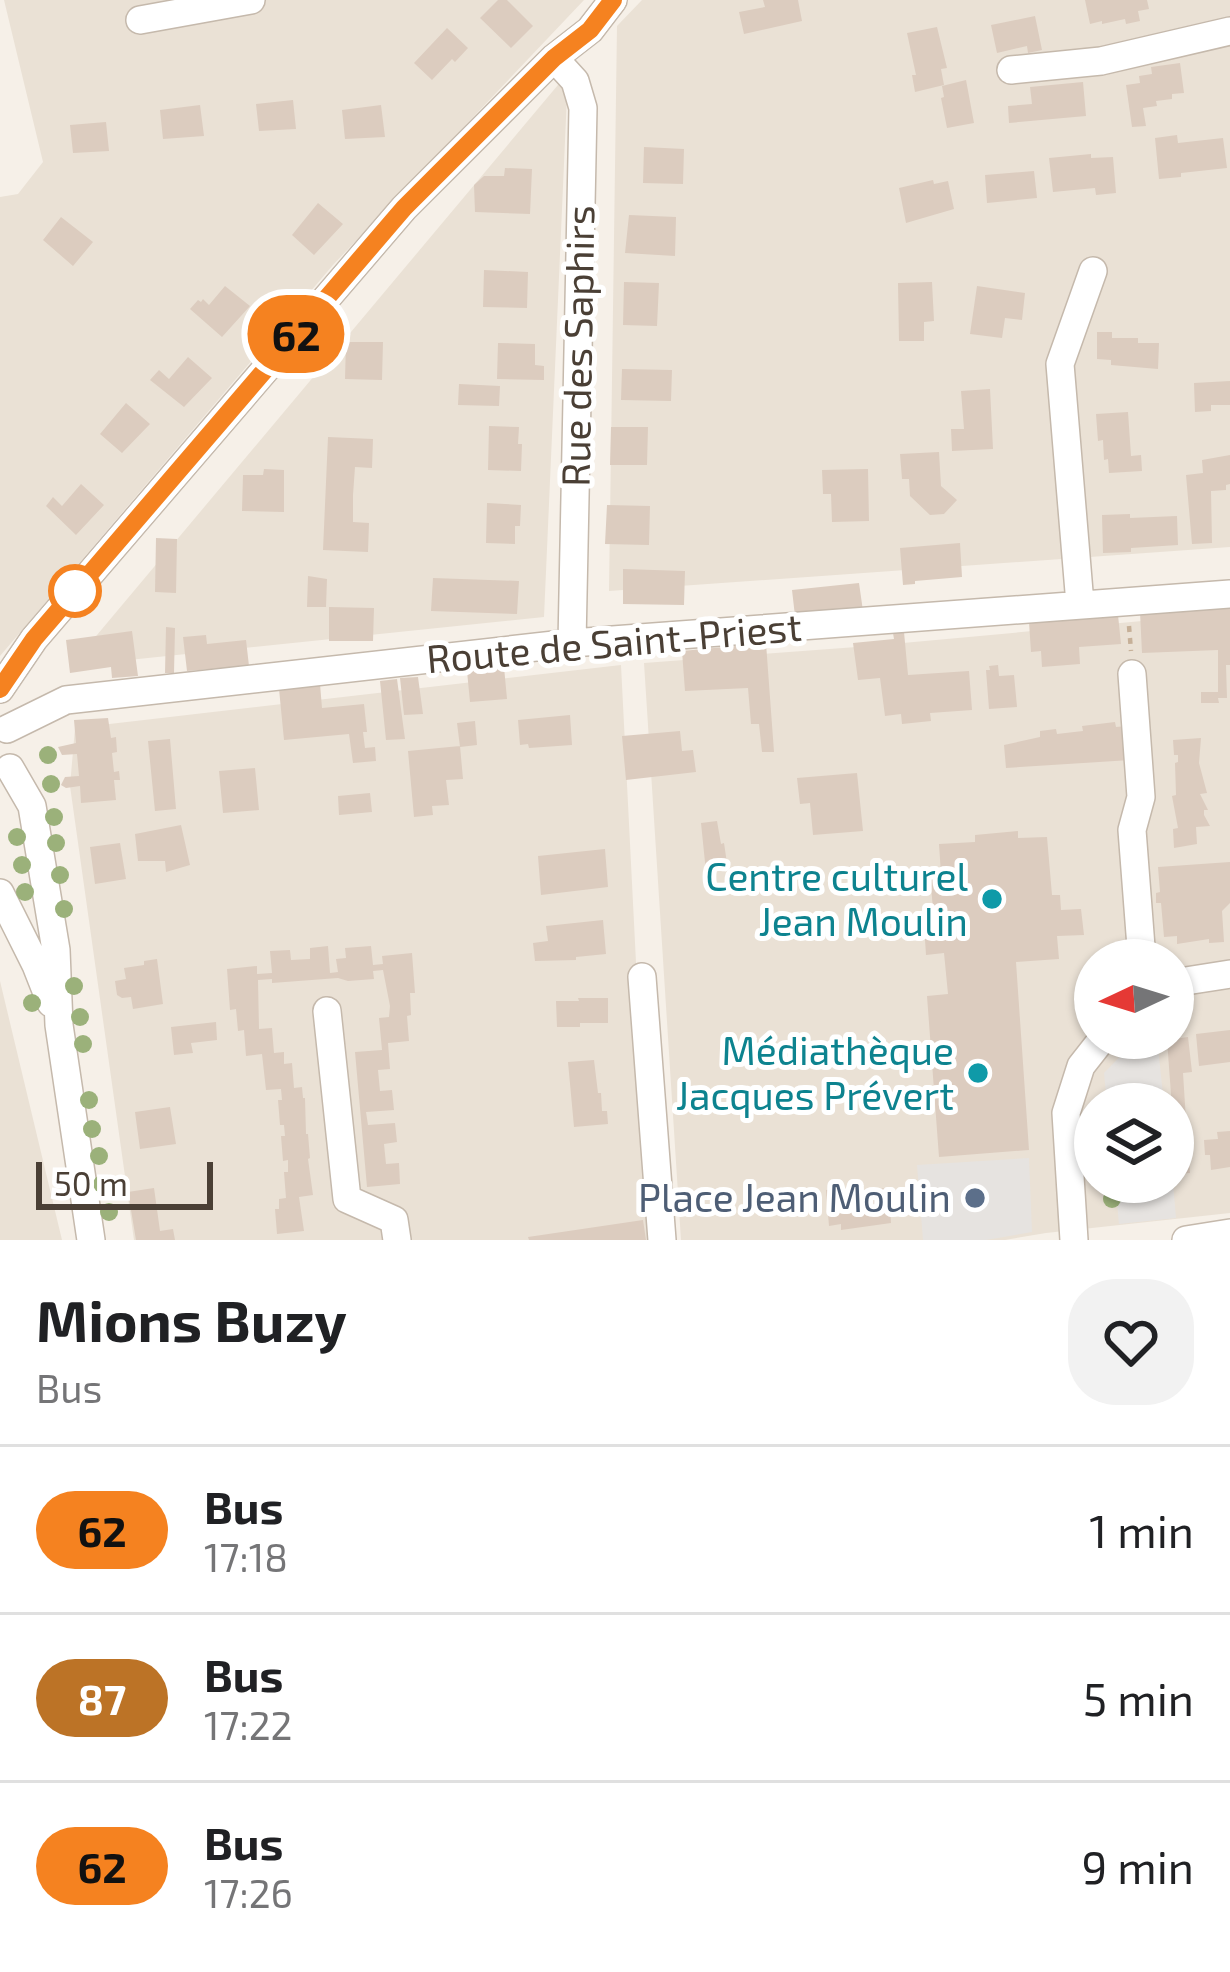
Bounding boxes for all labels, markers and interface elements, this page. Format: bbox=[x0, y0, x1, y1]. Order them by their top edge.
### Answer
street label: Rue des Saphirs bbox=[551, 205, 602, 487]
line badge: 62 bbox=[242, 295, 350, 373]
text: 62 bbox=[271, 309, 321, 359]
unlabelled marker bbox=[50, 566, 100, 616]
street label: Route de Saint-Priest bbox=[424, 602, 803, 681]
place label: Centre culturel Jean Moulin bbox=[705, 852, 968, 944]
marker: Centre culturel Jean Moulin bbox=[979, 886, 1005, 912]
north arrow bbox=[1074, 939, 1194, 1059]
map controls bbox=[1074, 939, 1194, 1203]
place label: Médiathèque Jacques Prévert bbox=[676, 1026, 954, 1118]
marker: Médiathèque Jacques Prévert bbox=[965, 1060, 991, 1086]
button: layers bbox=[1074, 1083, 1194, 1203]
scale bar bbox=[36, 1156, 213, 1209]
text: 50 m bbox=[54, 1163, 128, 1203]
place label: Place Jean Moulin bbox=[638, 1173, 951, 1220]
marker: Place Jean Moulin bbox=[962, 1185, 988, 1211]
button: heart bbox=[1068, 1279, 1194, 1405]
text: Mions Buzy bbox=[36, 1285, 347, 1353]
text: Bus bbox=[36, 1364, 102, 1411]
text: Bus bbox=[204, 1479, 283, 1533]
text: 1 min bbox=[1089, 1503, 1194, 1557]
text: 62 bbox=[77, 1505, 127, 1555]
text: 17:18 bbox=[204, 1533, 288, 1580]
text: Bus bbox=[204, 1647, 283, 1701]
text: 5 min bbox=[1083, 1671, 1194, 1725]
text: 87 bbox=[78, 1673, 126, 1723]
text: 17:22 bbox=[204, 1701, 293, 1748]
text: Bus bbox=[204, 1815, 283, 1869]
text: 9 min bbox=[1081, 1839, 1194, 1893]
text: 62 bbox=[77, 1841, 127, 1891]
text: 17:26 bbox=[204, 1869, 293, 1916]

